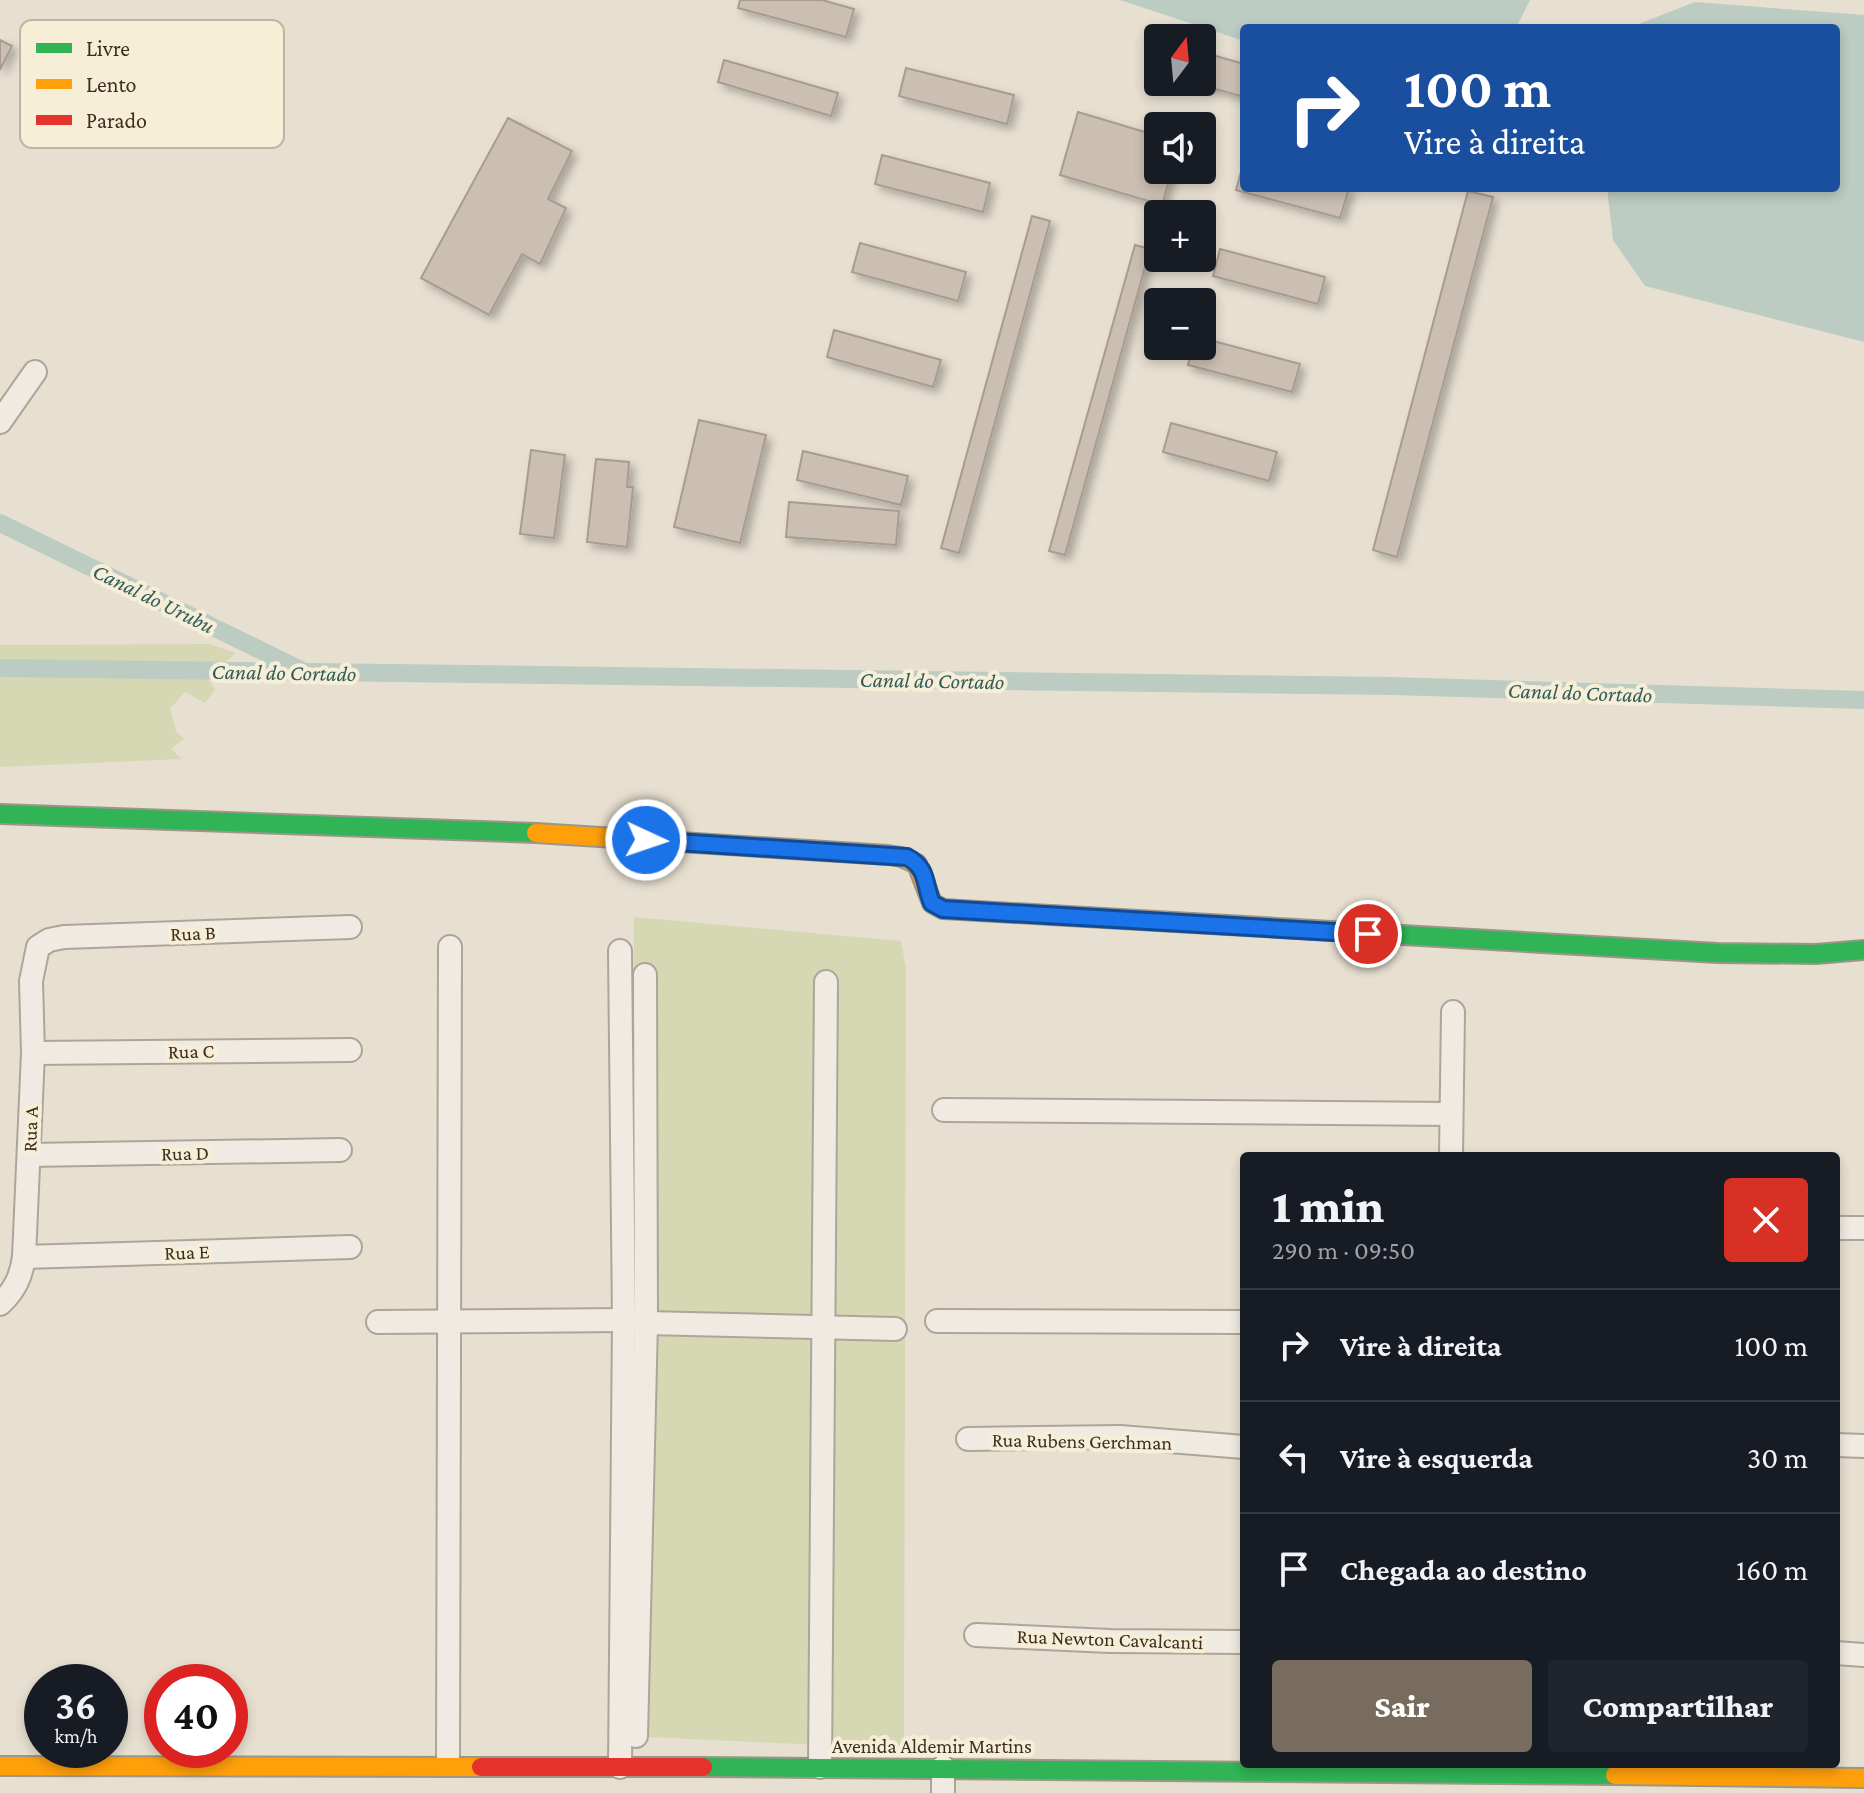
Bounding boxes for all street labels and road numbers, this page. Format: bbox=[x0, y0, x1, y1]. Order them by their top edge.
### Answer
street label: Rua B bbox=[170, 921, 216, 945]
street label: Rua C bbox=[168, 1040, 215, 1062]
street label: Rua A bbox=[18, 1105, 42, 1152]
street label: Rua D bbox=[161, 1142, 209, 1164]
street label: Rua E bbox=[164, 1240, 210, 1264]
street label: Rua Rubens Gerchman bbox=[992, 1428, 1173, 1454]
street label: Rua Newton Cavalcanti bbox=[1016, 1625, 1204, 1653]
street label: Avenida Aldemir Martins bbox=[832, 1735, 1032, 1757]

